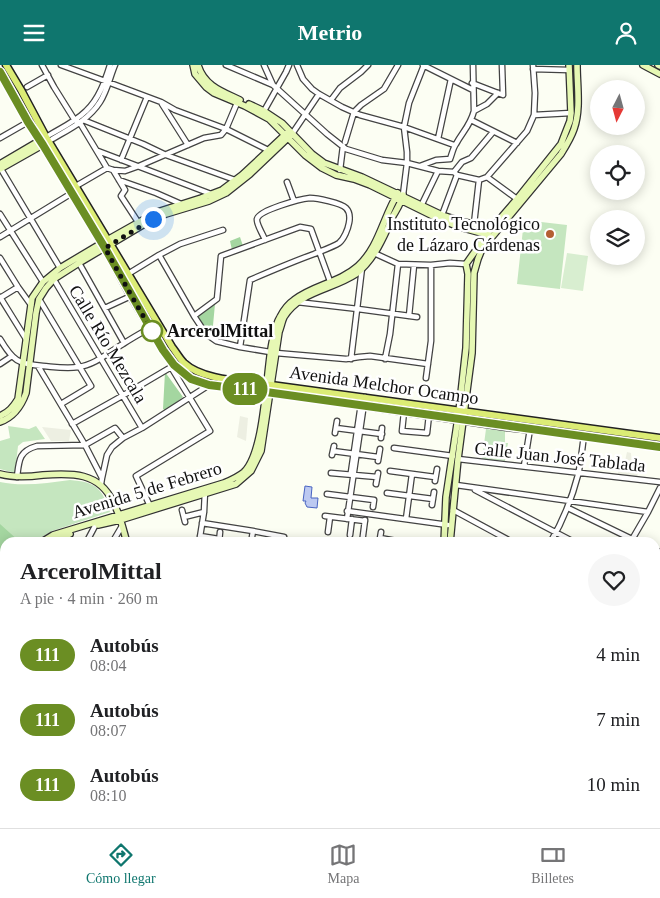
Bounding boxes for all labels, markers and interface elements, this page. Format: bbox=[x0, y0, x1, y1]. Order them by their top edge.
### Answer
icon: menu bbox=[20, 19, 48, 47]
icon: person bbox=[612, 19, 640, 47]
text: Metrio bbox=[298, 20, 362, 45]
north arrow bbox=[590, 80, 645, 135]
map controls bbox=[590, 80, 645, 265]
button: locate bbox=[590, 145, 645, 200]
your location bbox=[141, 207, 166, 232]
button: layers bbox=[590, 210, 645, 265]
place label: Instituto Tecnológico de Lázaro Cárdenas bbox=[387, 214, 540, 255]
marker: Instituto Tecnológico de Lázaro Cárdenas bbox=[544, 228, 556, 240]
street label: Calle Río Mezcala bbox=[65, 281, 151, 407]
marker: ArcerolMittal bbox=[141, 320, 163, 342]
place label: ArcerolMittal bbox=[167, 321, 273, 341]
street label: Avenida Melchor Ocampo bbox=[288, 362, 480, 408]
line badge: 111 bbox=[216, 373, 274, 405]
text: 111 bbox=[232, 379, 258, 399]
street label: Calle Juan José Tablada bbox=[473, 438, 647, 476]
street label: Avenida 5 de Febrero bbox=[70, 458, 224, 522]
button: heart bbox=[588, 554, 640, 606]
text: ArcerolMittal bbox=[20, 558, 162, 584]
text: A pie · 4 min · 260 m bbox=[20, 590, 158, 607]
text: Autobús bbox=[90, 635, 159, 656]
text: 4 min bbox=[596, 644, 640, 665]
text: 111 bbox=[35, 645, 60, 665]
text: 08:04 bbox=[90, 657, 126, 674]
text: Autobús bbox=[90, 700, 159, 721]
text: 7 min bbox=[596, 709, 640, 730]
text: 111 bbox=[35, 710, 60, 730]
text: 08:07 bbox=[90, 722, 126, 739]
text: Autobús bbox=[90, 765, 159, 786]
text: 10 min bbox=[587, 774, 640, 795]
text: 111 bbox=[35, 775, 60, 795]
text: 08:10 bbox=[90, 787, 126, 804]
tab: Cómo llegar bbox=[86, 841, 156, 887]
tab: Mapa bbox=[327, 841, 359, 887]
tab: Billetes bbox=[531, 841, 574, 887]

